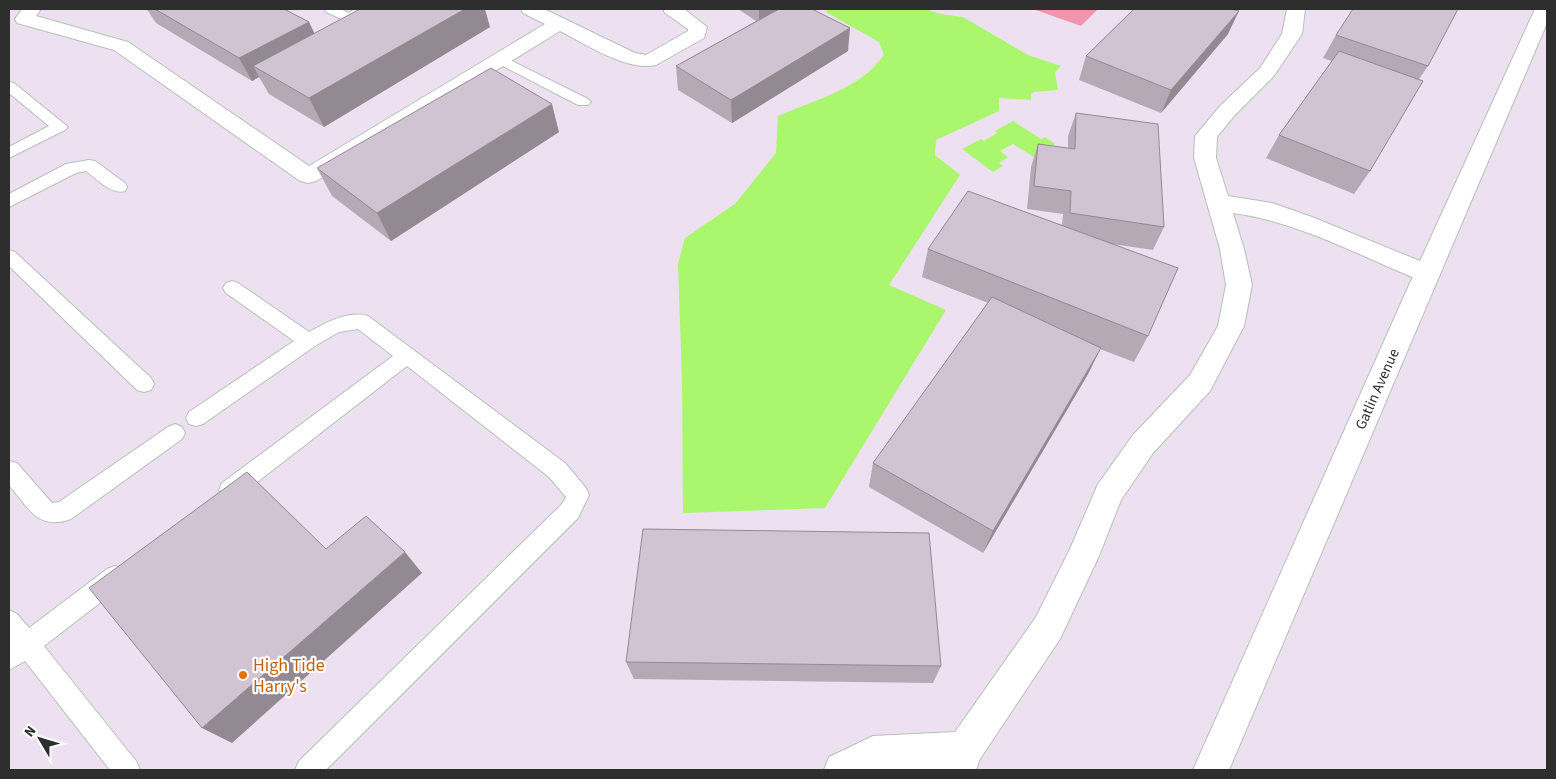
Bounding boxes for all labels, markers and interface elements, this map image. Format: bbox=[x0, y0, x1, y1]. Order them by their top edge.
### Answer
street label: Gatlin Avenue bbox=[1350, 345, 1405, 433]
place label: High Tide Harry's bbox=[253, 653, 325, 699]
marker: High Tide Harry's bbox=[237, 669, 249, 681]
north arrow bbox=[15, 714, 65, 764]
text: N bbox=[20, 722, 41, 741]

